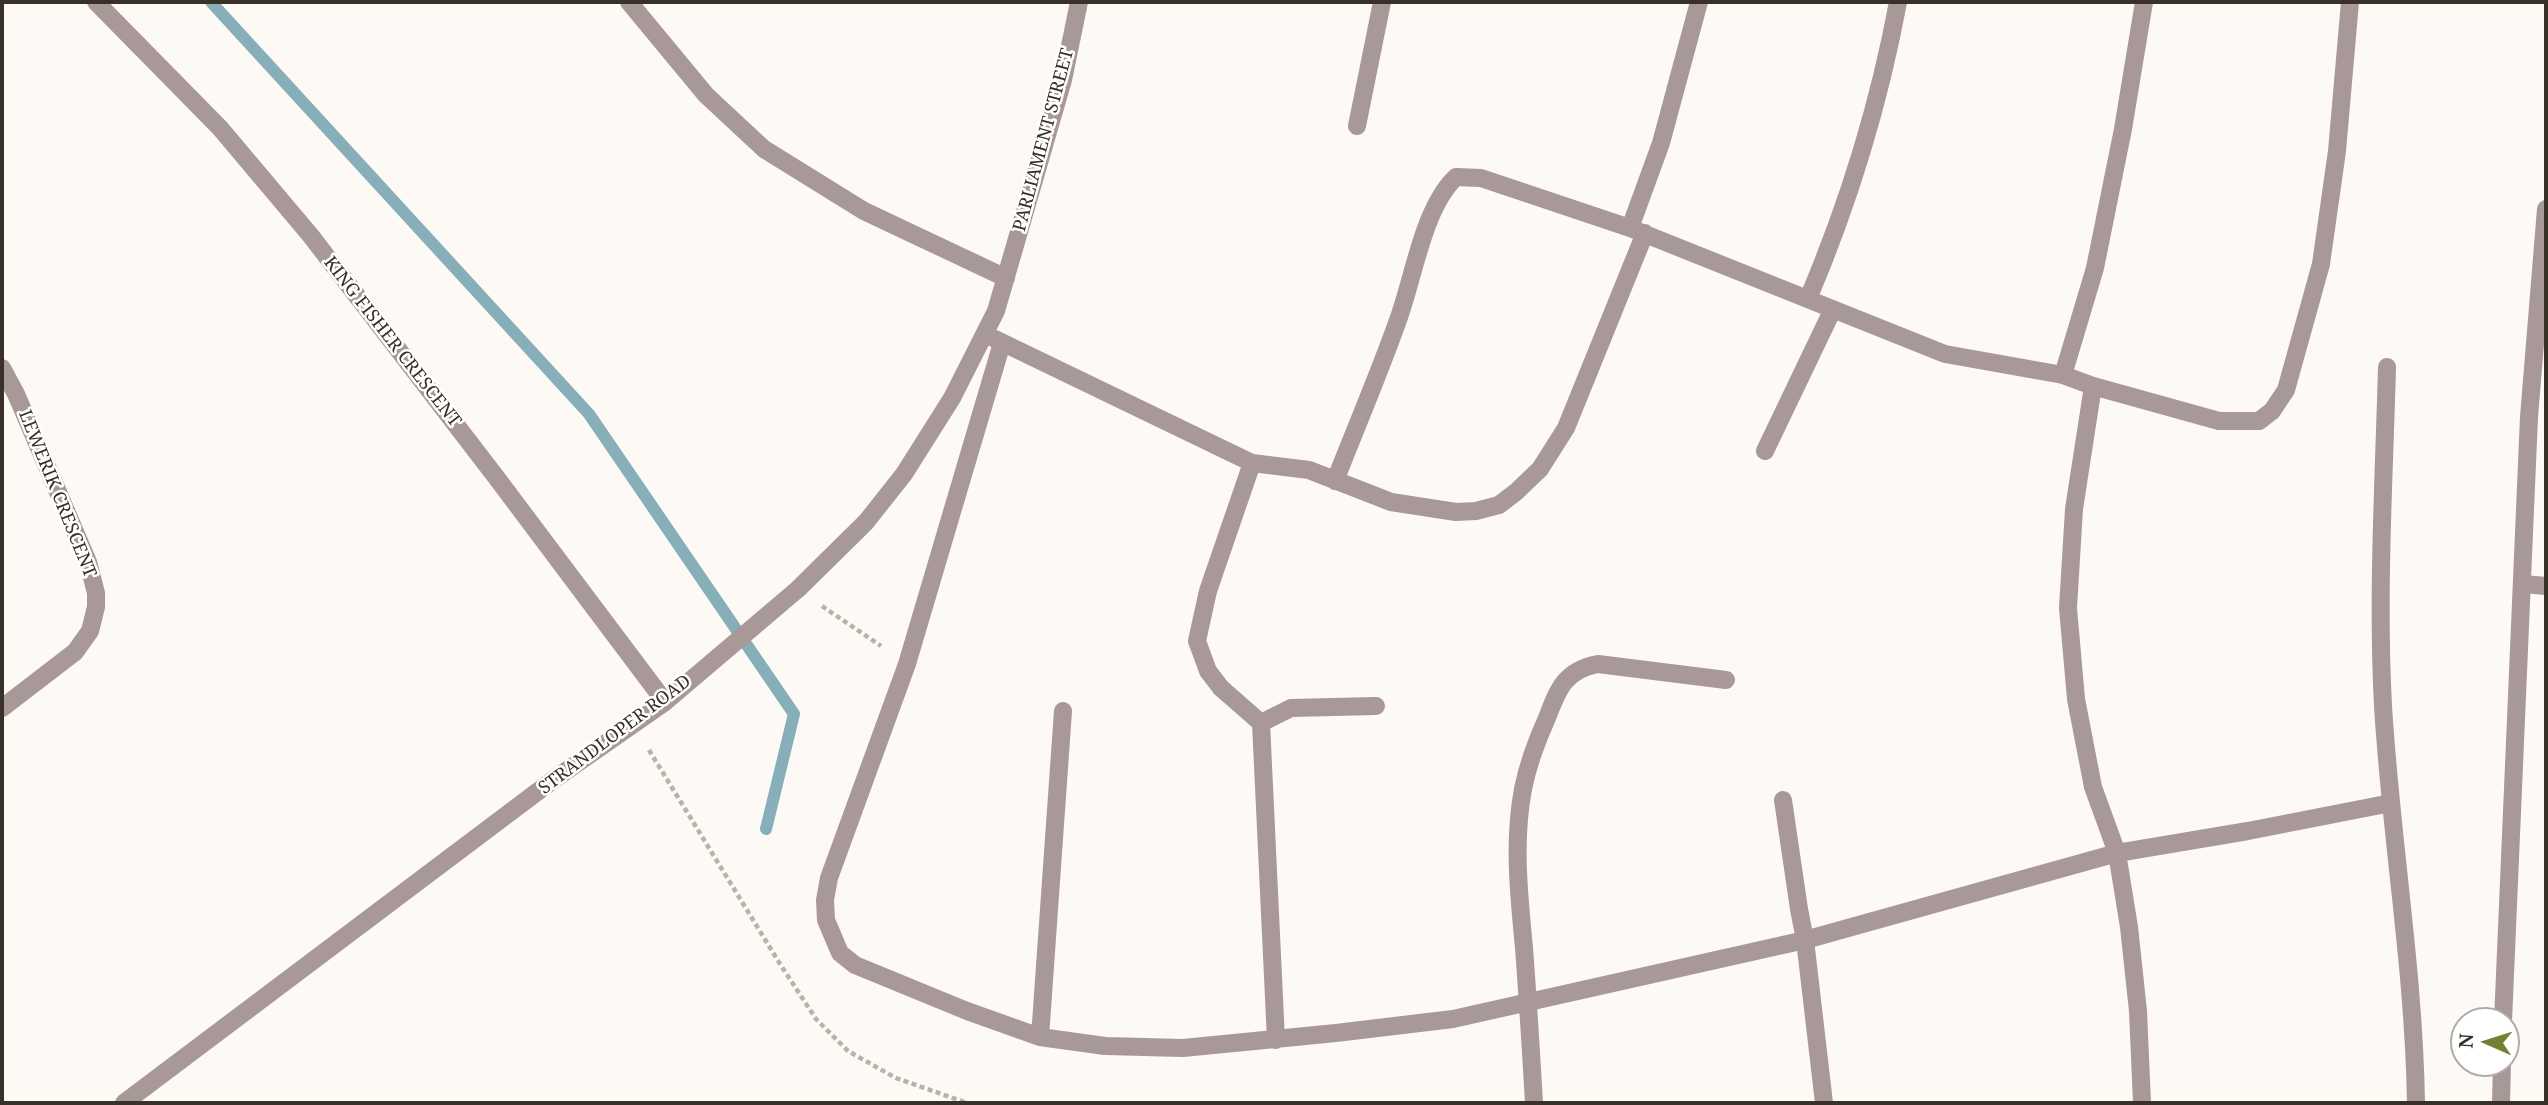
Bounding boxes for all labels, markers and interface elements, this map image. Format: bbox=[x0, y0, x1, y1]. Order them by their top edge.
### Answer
street label: PARLIAMENT STREET bbox=[1009, 46, 1079, 234]
street label: KING FISHER CRESCENT bbox=[319, 252, 465, 432]
street label: LEWERIK CRESCENT bbox=[14, 407, 100, 581]
street label: STRANDLOPER ROAD bbox=[535, 671, 695, 799]
north arrow bbox=[2450, 1007, 2520, 1077]
text: N bbox=[2453, 1033, 2479, 1049]

